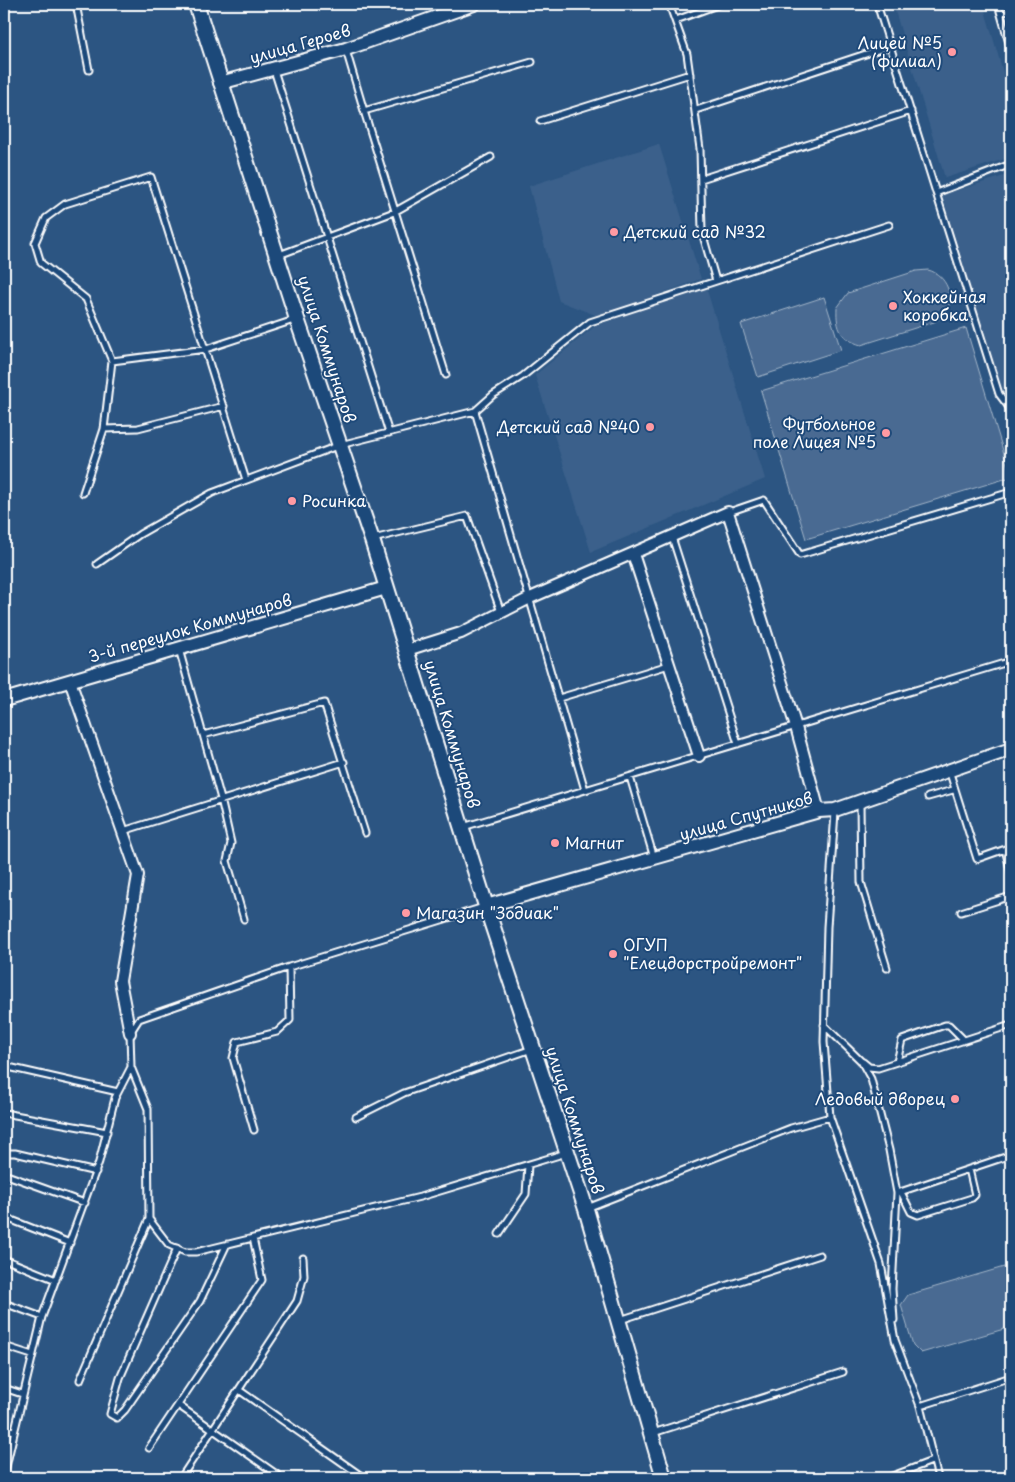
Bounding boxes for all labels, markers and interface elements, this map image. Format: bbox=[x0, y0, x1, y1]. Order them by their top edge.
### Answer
street label: улица Героев bbox=[246, 17, 353, 69]
place label: Лицей №5 (филиал) bbox=[858, 30, 942, 72]
marker: Лицей №5 (филиал) bbox=[946, 46, 958, 58]
place label: Детский сад №32 bbox=[623, 219, 766, 243]
marker: Детский сад №32 bbox=[608, 226, 620, 238]
street label: улица Коммунаров bbox=[293, 272, 363, 426]
place label: Хоккейная коробка bbox=[903, 284, 987, 326]
marker: Хоккейная коробка bbox=[887, 300, 899, 312]
place label: Футбольное поле Лицея №5 bbox=[753, 411, 876, 453]
place label: Детский сад №40 bbox=[496, 414, 640, 438]
marker: Детский сад №40 bbox=[644, 421, 656, 433]
marker: Футбольное поле Лицея №5 bbox=[880, 427, 892, 439]
place label: Росинка bbox=[302, 488, 366, 512]
marker: Росинка bbox=[286, 495, 298, 507]
street label: 3-й переулок Коммунаров bbox=[85, 586, 294, 668]
street label: улица Коммунаров bbox=[419, 657, 487, 811]
street label: улица Спутников bbox=[676, 785, 815, 846]
place label: Магнит bbox=[565, 830, 625, 854]
marker: Магнит bbox=[549, 837, 561, 849]
place label: Магазин "Зодиак" bbox=[416, 900, 559, 924]
marker: Магазин "Зодиак" bbox=[400, 907, 412, 919]
place label: ОГУП "Елецдорстройремонт" bbox=[623, 932, 802, 974]
marker: ОГУП "Елецдорстройремонт" bbox=[607, 948, 619, 960]
street label: улица Коммунаров bbox=[541, 1043, 611, 1197]
place label: Ледовый дворец bbox=[815, 1086, 945, 1110]
marker: Ледовый дворец bbox=[949, 1093, 961, 1105]

